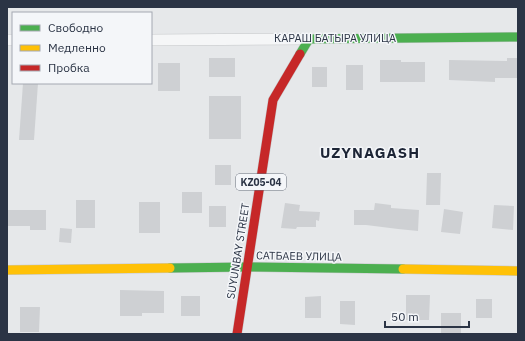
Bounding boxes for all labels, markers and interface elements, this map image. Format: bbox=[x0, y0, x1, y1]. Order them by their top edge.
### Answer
legend bbox=[12, 12, 152, 84]
text: Свободно bbox=[48, 20, 104, 35]
street label: КАРАШ БАТЫРА УЛИЦА bbox=[274, 31, 396, 45]
text: Медленно bbox=[48, 40, 106, 55]
text: Пробка bbox=[48, 60, 90, 75]
district label: UZYNAGASH bbox=[320, 143, 420, 162]
road number: KZ05-04 bbox=[236, 174, 286, 190]
street label: SUYUNBAY STREET bbox=[224, 201, 253, 300]
street label: САТБАЕВ УЛИЦА bbox=[256, 248, 342, 264]
scale bar bbox=[385, 303, 469, 329]
text: 50 m bbox=[391, 309, 419, 324]

